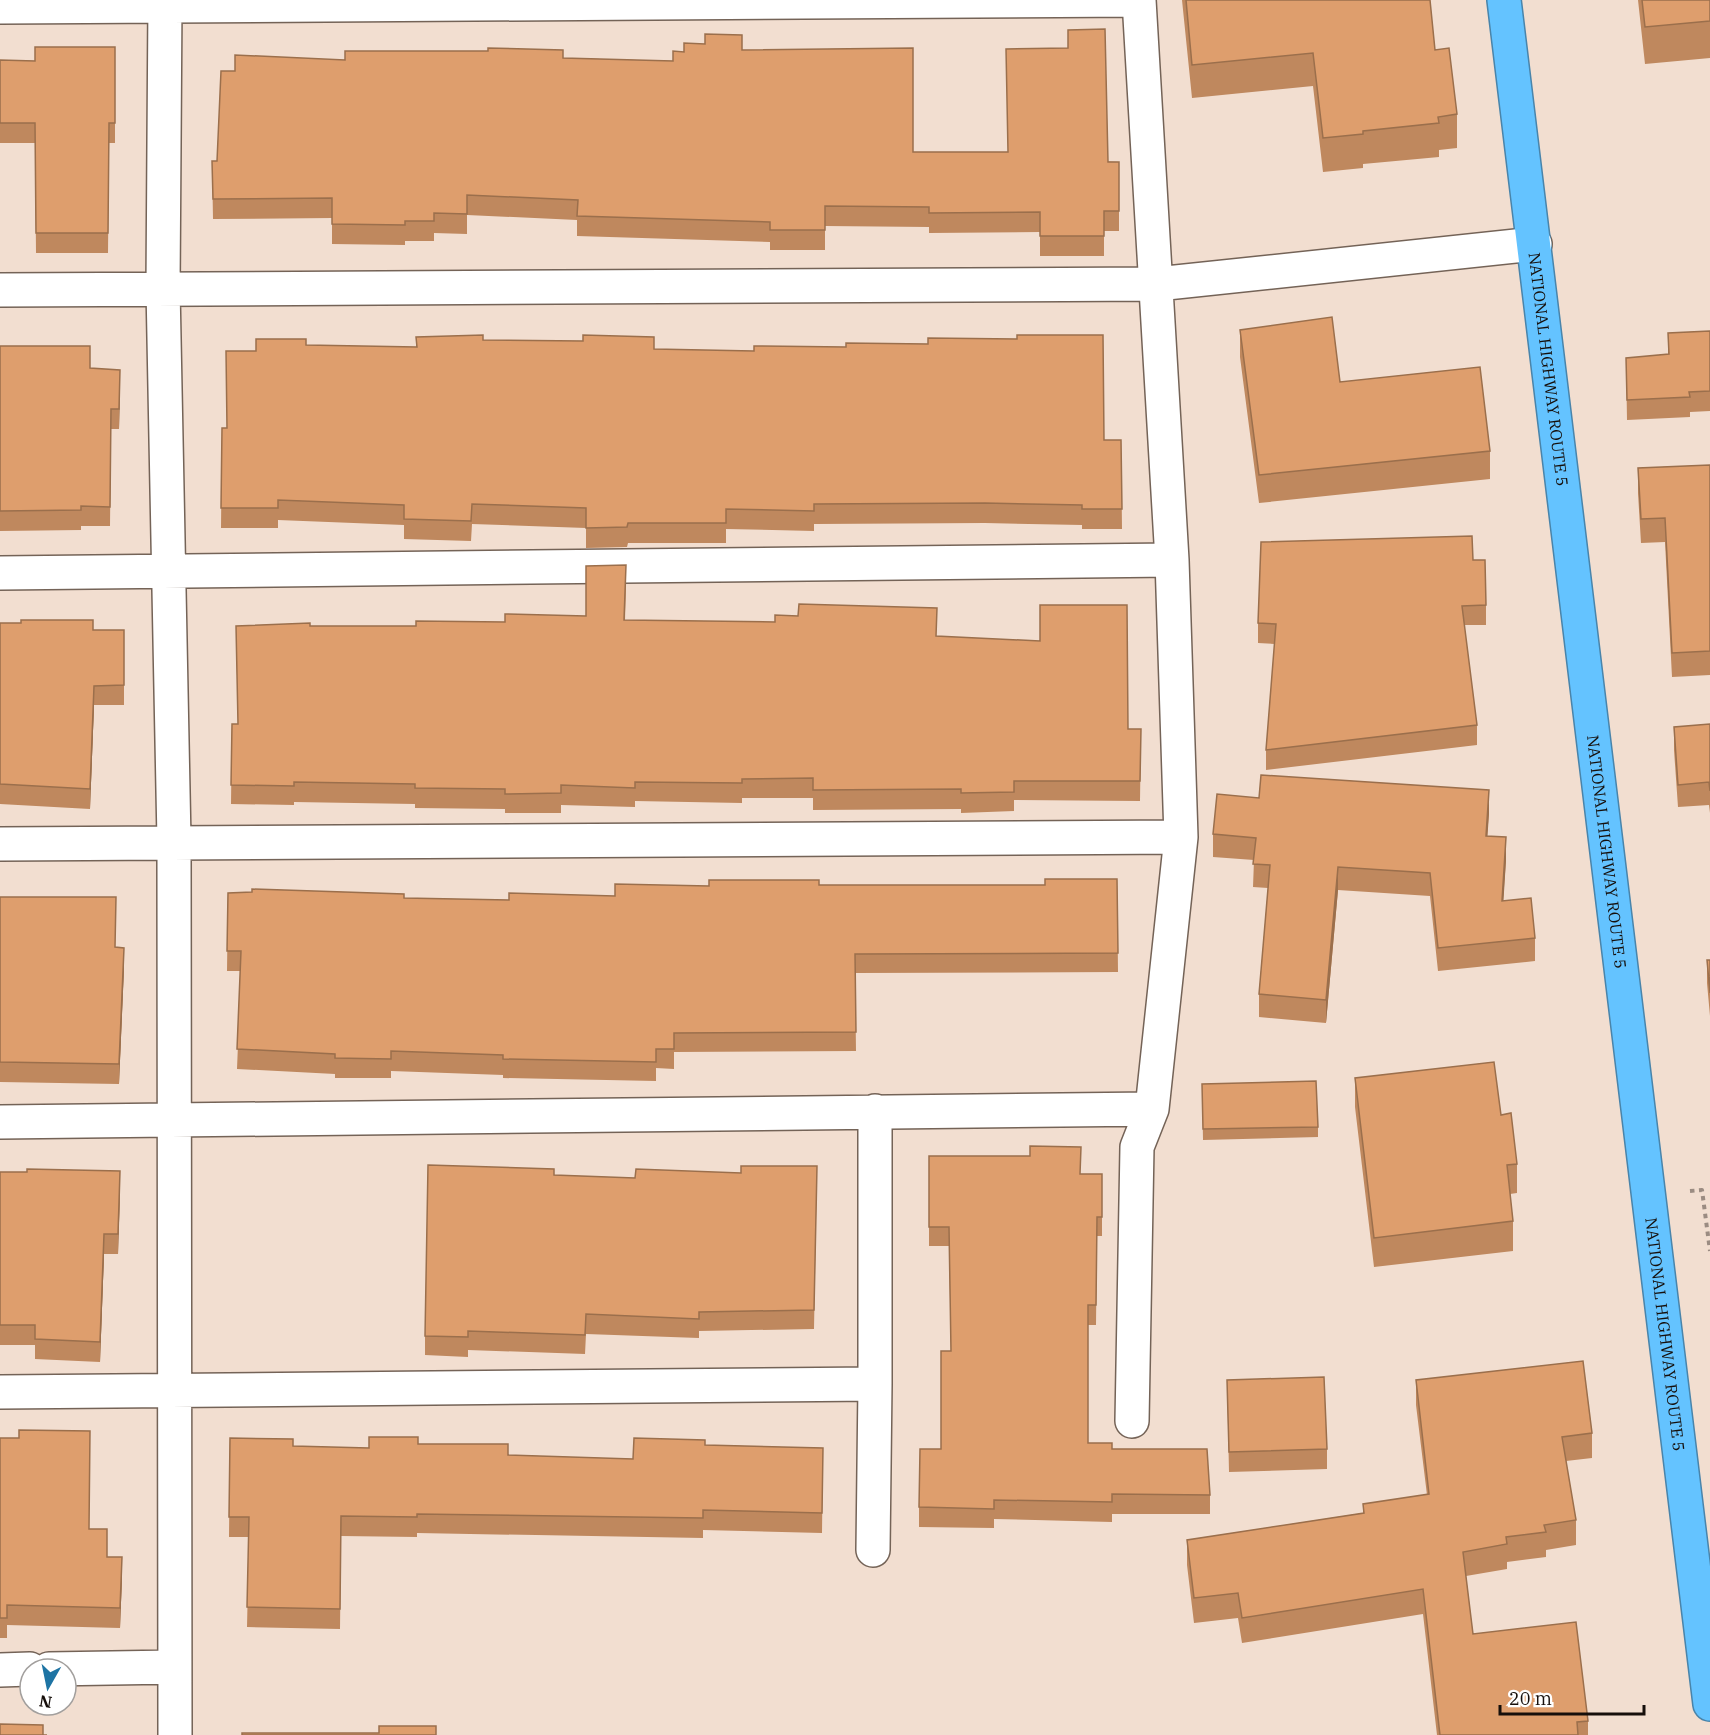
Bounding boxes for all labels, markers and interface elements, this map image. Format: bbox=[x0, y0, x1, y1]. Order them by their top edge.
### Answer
street label: NATIONAL HIGHWAY ROUTE 5 bbox=[1525, 251, 1573, 487]
street label: NATIONAL HIGHWAY ROUTE 5 bbox=[1583, 734, 1631, 970]
street label: NATIONAL HIGHWAY ROUTE 5 bbox=[1641, 1216, 1689, 1452]
north arrow bbox=[18, 1657, 78, 1717]
scale bar bbox=[1500, 1678, 1644, 1716]
text: 20 m bbox=[1509, 1687, 1552, 1710]
text: N bbox=[38, 1691, 53, 1713]

